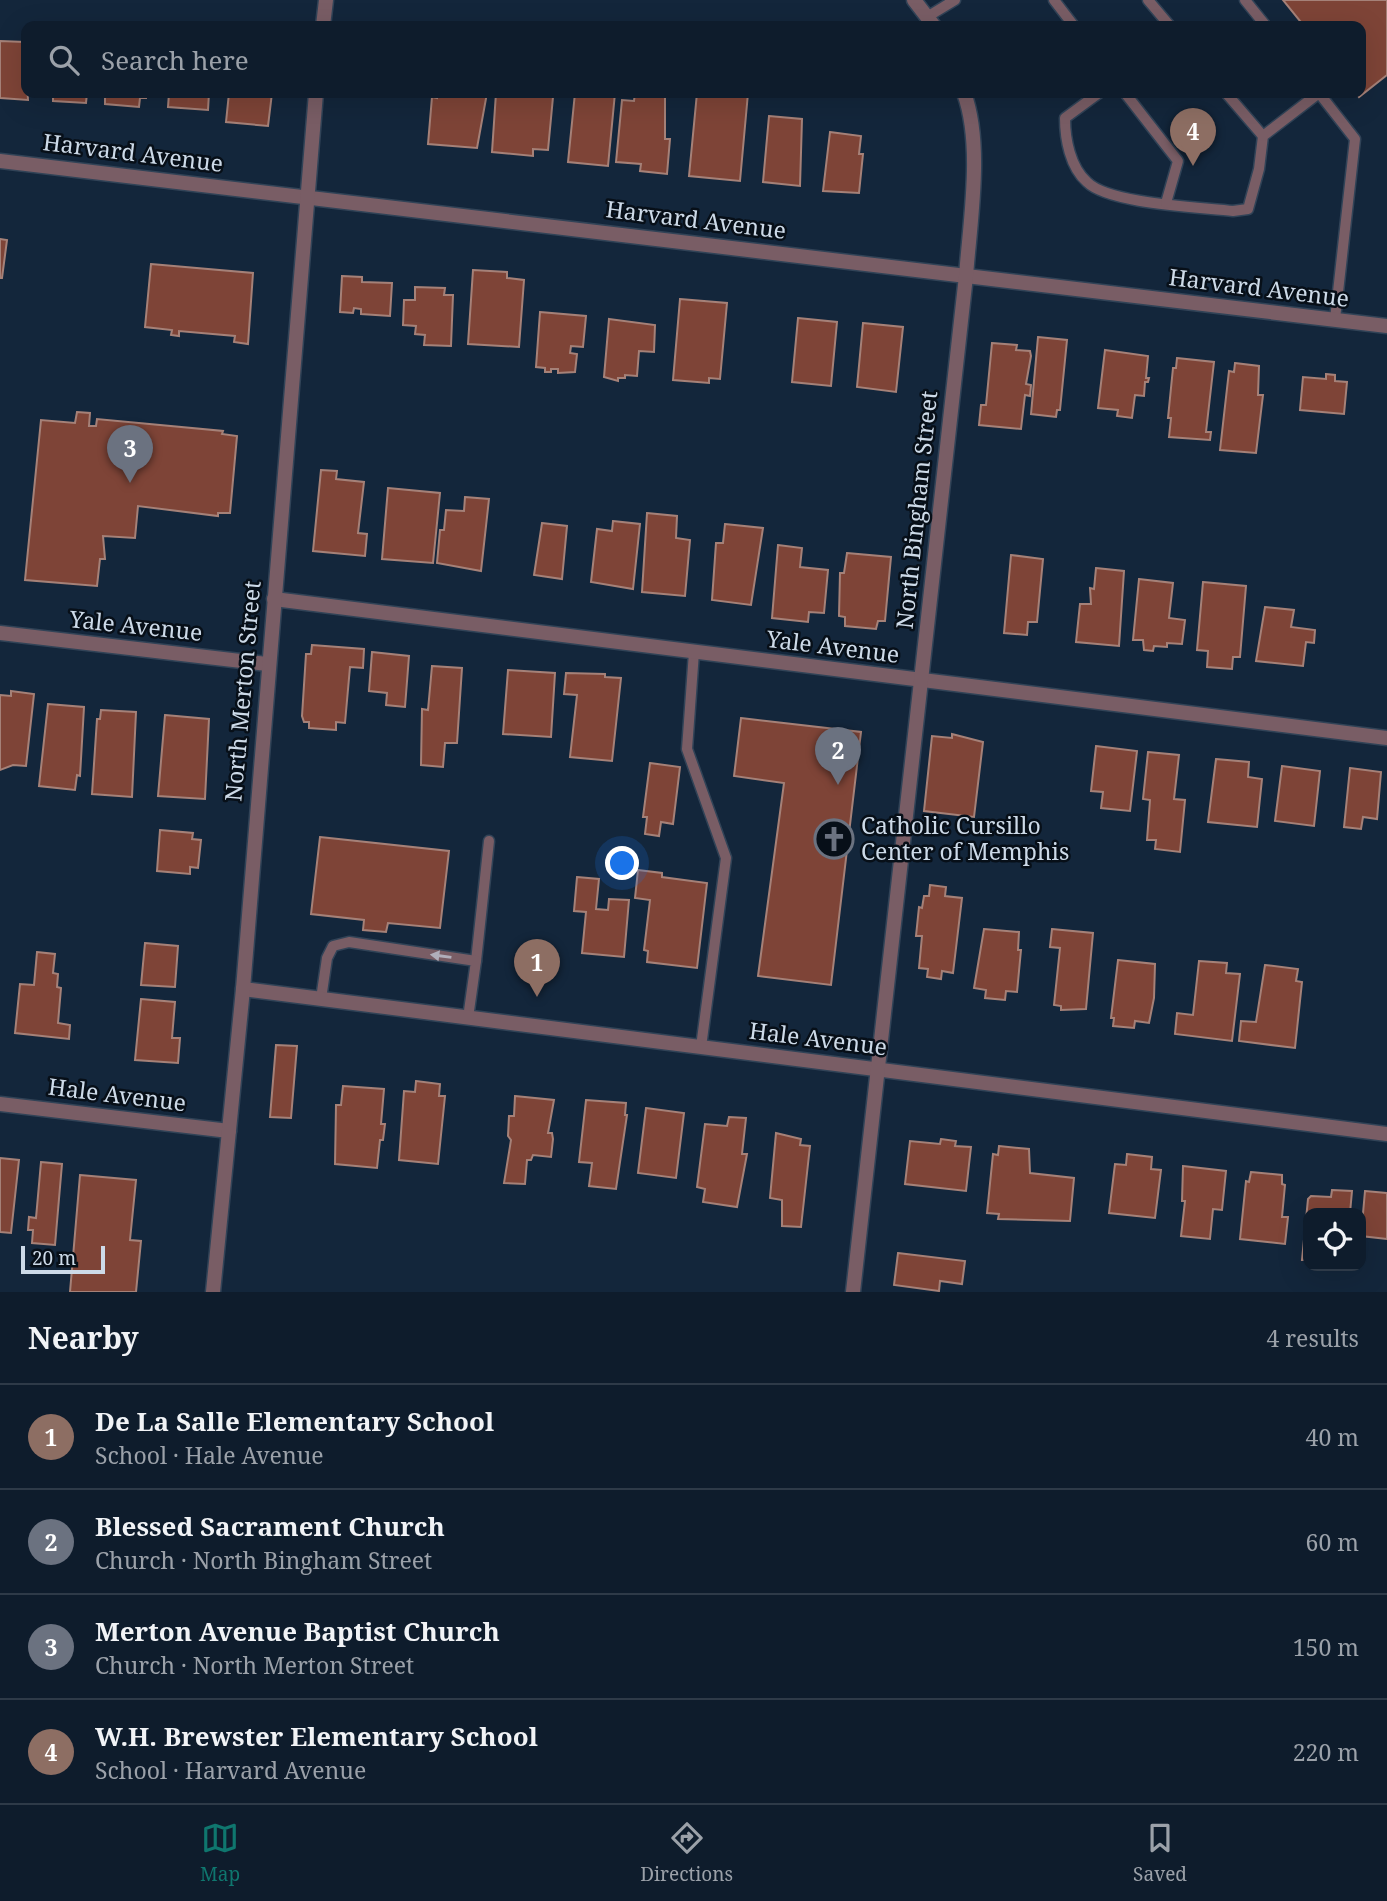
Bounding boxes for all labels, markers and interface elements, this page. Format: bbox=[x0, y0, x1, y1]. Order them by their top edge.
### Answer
search box bbox=[21, 21, 1366, 98]
icon: search bbox=[45, 41, 83, 79]
text: Search here bbox=[101, 42, 249, 78]
pin: 4 bbox=[1170, 108, 1216, 166]
street label: Harvard Avenue bbox=[41, 125, 225, 179]
street label: Harvard Avenue bbox=[604, 192, 788, 246]
street label: Harvard Avenue bbox=[1167, 260, 1351, 314]
street label: North Bingham Street bbox=[888, 389, 944, 631]
pin: 3 bbox=[107, 425, 153, 483]
street label: North Merton Street bbox=[216, 579, 268, 803]
street label: Yale Avenue bbox=[67, 602, 204, 648]
street label: Yale Avenue bbox=[764, 622, 901, 670]
pin: 2 bbox=[815, 727, 861, 785]
place label: Catholic Cursillo Center of Memphis bbox=[861, 809, 1069, 867]
church icon: Catholic Cursillo Center of Memphis bbox=[813, 818, 855, 860]
your location bbox=[605, 846, 639, 880]
pin: 1 bbox=[514, 939, 560, 997]
one-way arrow bbox=[430, 950, 452, 961]
street label: Hale Avenue bbox=[747, 1014, 889, 1062]
street label: Hale Avenue bbox=[46, 1070, 188, 1118]
map controls bbox=[1303, 1208, 1366, 1271]
button: locate bbox=[1303, 1208, 1366, 1271]
scale bar bbox=[21, 1243, 105, 1275]
text: 20 m bbox=[32, 1245, 76, 1271]
text: Nearby bbox=[28, 1317, 139, 1358]
text: 4 results bbox=[1266, 1322, 1359, 1354]
text: De La Salle Elementary School bbox=[95, 1403, 494, 1439]
text: 1 bbox=[45, 1421, 58, 1453]
text: 40 m bbox=[1306, 1421, 1359, 1453]
text: School · Hale Avenue bbox=[95, 1439, 324, 1471]
text: Blessed Sacrament Church bbox=[95, 1508, 445, 1544]
text: 2 bbox=[45, 1526, 58, 1558]
text: 60 m bbox=[1306, 1526, 1359, 1558]
text: Church · North Bingham Street bbox=[95, 1544, 432, 1576]
text: Merton Avenue Baptist Church bbox=[95, 1613, 500, 1649]
text: 3 bbox=[45, 1631, 58, 1663]
text: 150 m bbox=[1293, 1631, 1359, 1663]
text: Church · North Merton Street bbox=[95, 1649, 414, 1681]
text: W.H. Brewster Elementary School bbox=[95, 1718, 538, 1754]
text: 4 bbox=[45, 1736, 58, 1768]
text: 220 m bbox=[1293, 1736, 1359, 1768]
text: School · Harvard Avenue bbox=[95, 1754, 366, 1786]
tab: Map bbox=[200, 1819, 240, 1887]
tab: Directions bbox=[640, 1819, 733, 1887]
tab: Saved bbox=[1133, 1819, 1187, 1887]

